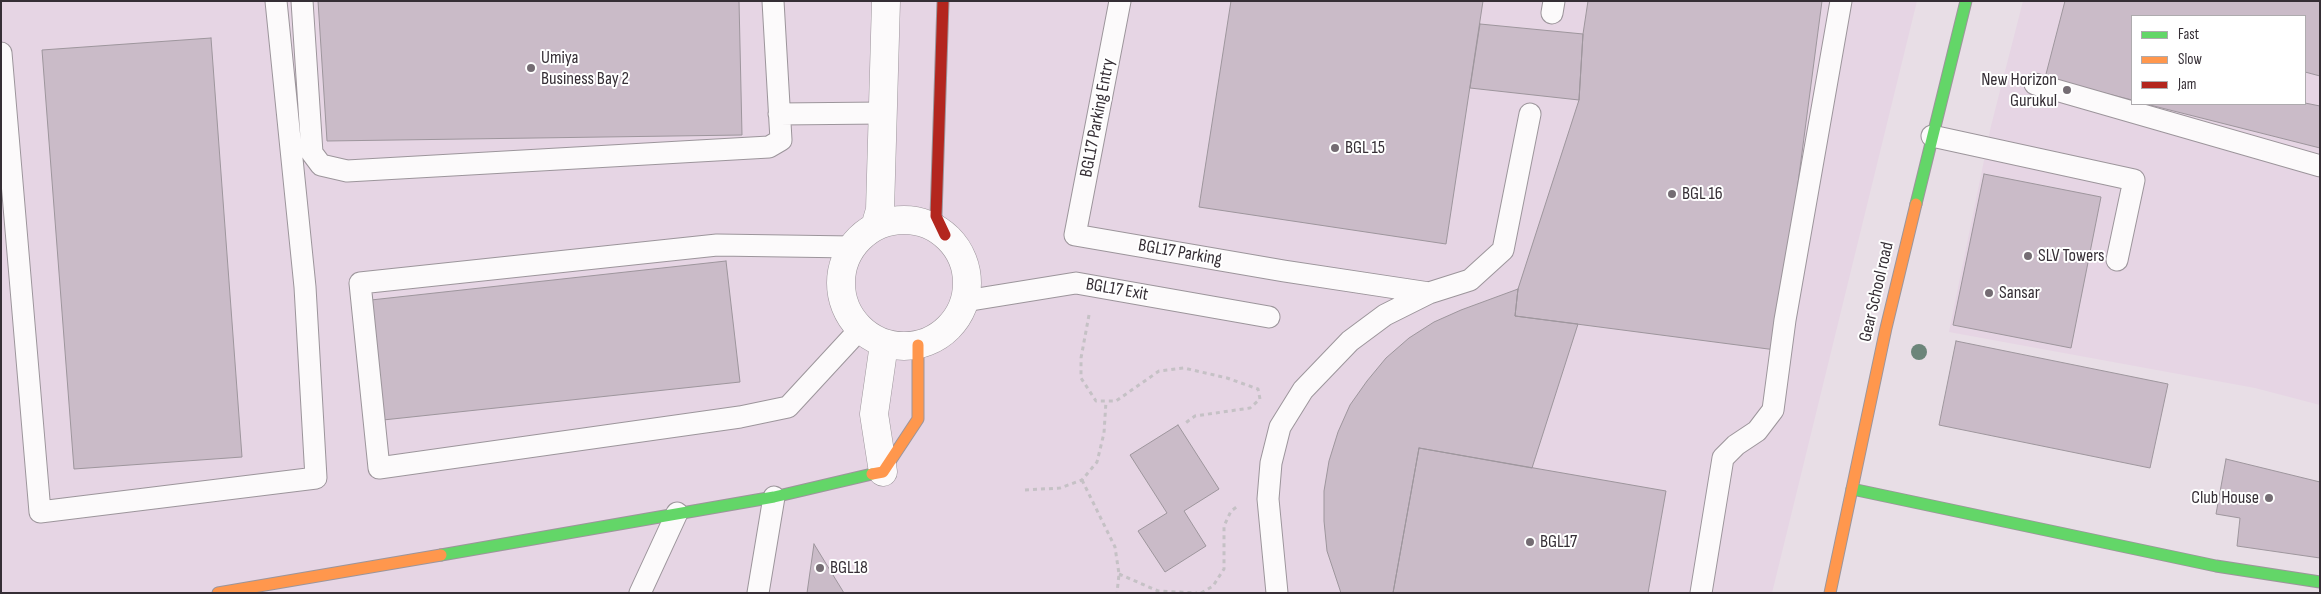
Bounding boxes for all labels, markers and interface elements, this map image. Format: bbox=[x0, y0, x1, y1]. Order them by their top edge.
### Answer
legend bbox=[2131, 15, 2306, 105]
text: Fast bbox=[2178, 25, 2199, 44]
place label: Umiya Business Bay 2 bbox=[541, 47, 629, 90]
text: Slow bbox=[2178, 50, 2202, 69]
street label: BGL17 Parking Entry bbox=[1076, 57, 1120, 179]
marker: Umiya Business Bay 2 bbox=[525, 62, 537, 74]
place label: New Horizon Gurukul bbox=[1981, 69, 2057, 112]
text: Jam bbox=[2178, 75, 2196, 94]
marker: New Horizon Gurukul bbox=[2061, 84, 2073, 96]
place label: BGL 15 bbox=[1345, 137, 1385, 159]
marker: BGL 15 bbox=[1329, 142, 1341, 154]
place label: BGL 16 bbox=[1682, 183, 1723, 205]
marker: BGL 16 bbox=[1666, 188, 1678, 200]
street label: BGL17 Parking bbox=[1136, 235, 1224, 271]
street label: Gear School road bbox=[1855, 240, 1899, 344]
place label: SLV Towers bbox=[2038, 245, 2105, 267]
marker: SLV Towers bbox=[2022, 250, 2034, 262]
street label: BGL17 Exit bbox=[1084, 274, 1150, 306]
place label: Sansar bbox=[1999, 282, 2040, 304]
marker: Sansar bbox=[1983, 287, 1995, 299]
place label: Club House bbox=[2191, 487, 2259, 509]
marker: Club House bbox=[2263, 492, 2275, 504]
place label: BGL17 bbox=[1540, 531, 1577, 553]
marker: BGL17 bbox=[1524, 536, 1536, 548]
place label: BGL18 bbox=[830, 557, 868, 579]
marker: BGL18 bbox=[814, 562, 826, 574]

